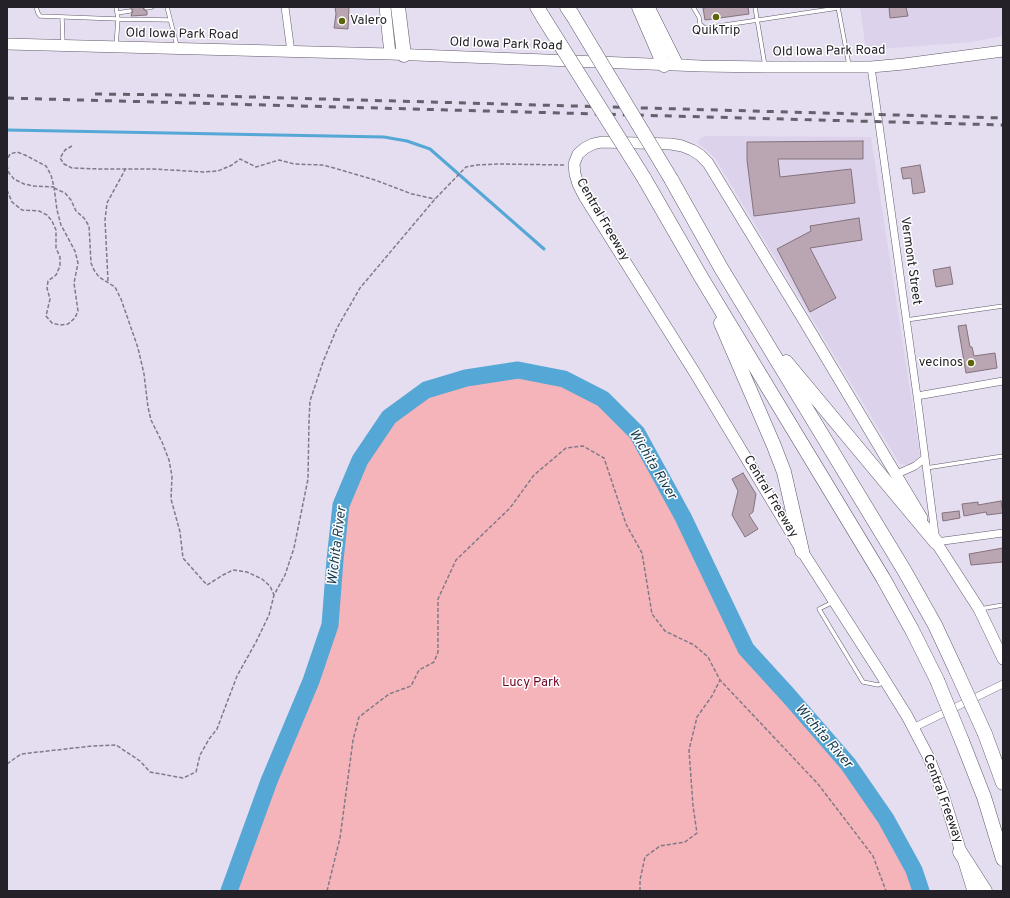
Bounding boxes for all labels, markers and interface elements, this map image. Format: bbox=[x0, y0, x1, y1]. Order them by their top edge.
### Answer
marker: QuikTrip bbox=[711, 12, 721, 22]
place label: Valero bbox=[350, 13, 387, 29]
marker: Valero bbox=[337, 16, 347, 26]
place label: QuikTrip bbox=[692, 23, 740, 39]
street label: Old Iowa Park Road bbox=[125, 26, 239, 44]
street label: Old Iowa Park Road bbox=[449, 35, 563, 55]
street label: Old Iowa Park Road bbox=[772, 43, 886, 61]
street label: Central Freeway bbox=[572, 176, 632, 264]
street label: Vermont Street bbox=[896, 216, 924, 306]
place label: vecinos bbox=[919, 355, 963, 371]
marker: vecinos bbox=[966, 358, 976, 368]
water label: Wichita River bbox=[624, 427, 680, 503]
street label: Central Freeway bbox=[739, 453, 801, 541]
water label: Wichita River bbox=[325, 506, 351, 586]
park label: Lucy Park bbox=[502, 675, 560, 691]
water label: Wichita River bbox=[791, 702, 855, 772]
street label: Central Freeway bbox=[919, 753, 965, 845]

